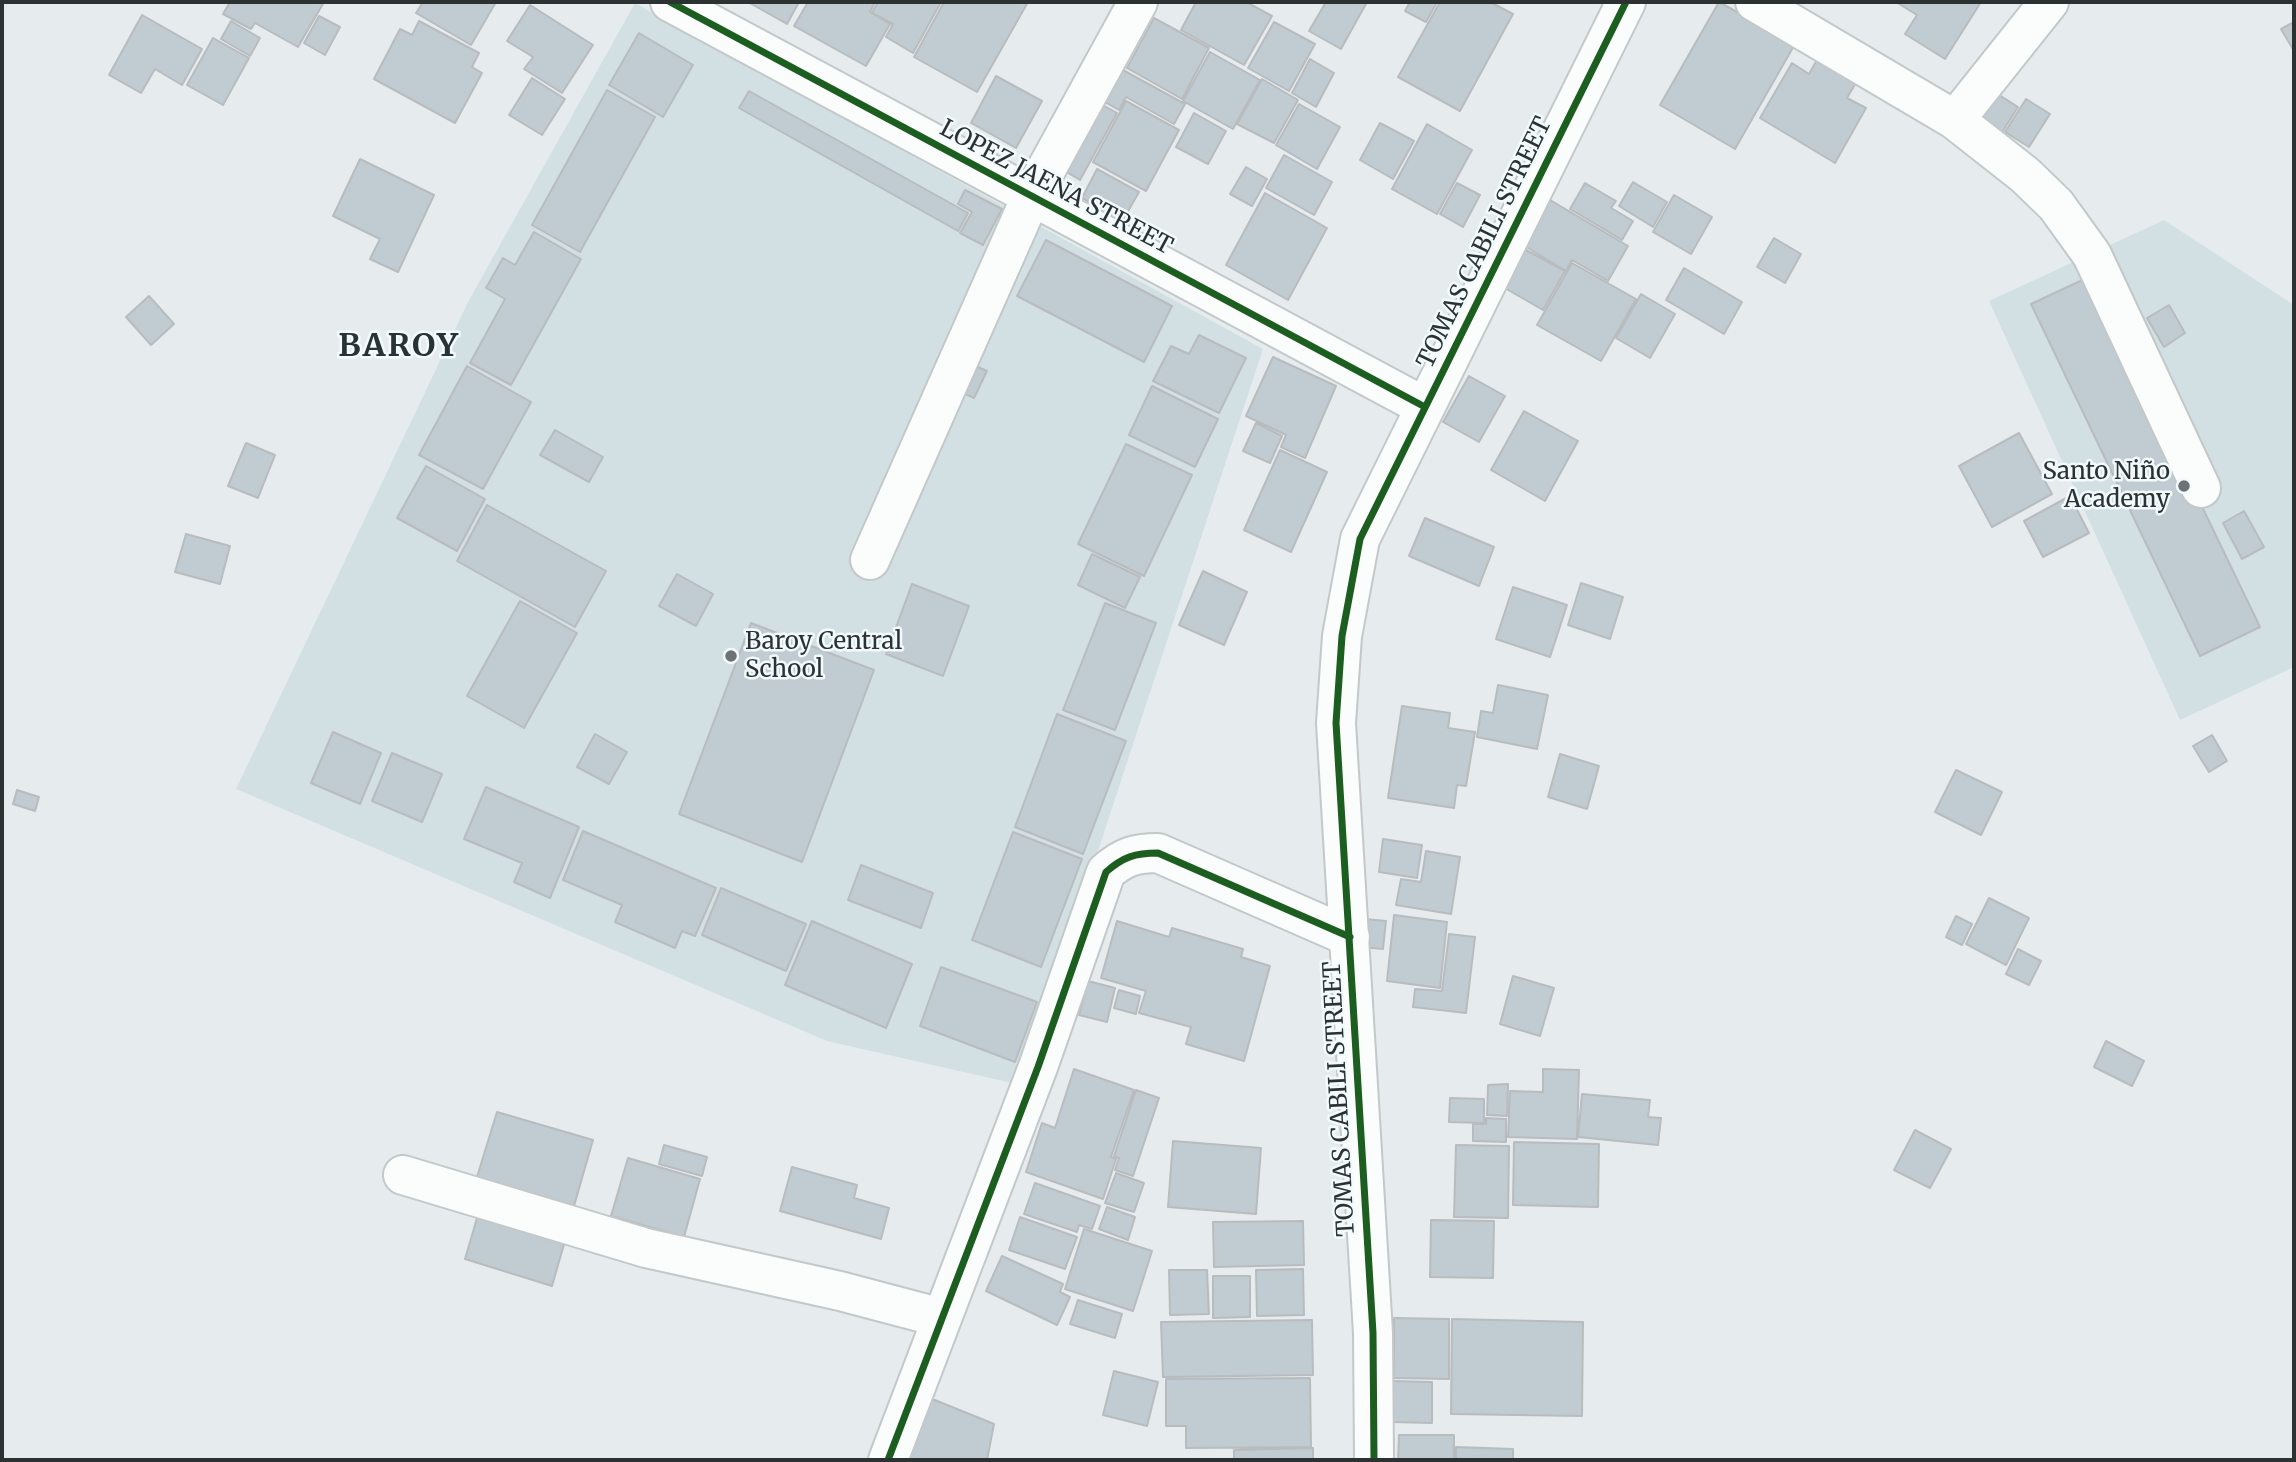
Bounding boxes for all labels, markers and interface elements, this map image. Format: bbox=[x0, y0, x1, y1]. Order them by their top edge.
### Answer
street label: TOMAS CABILI STREET bbox=[1412, 113, 1558, 373]
street label: LOPEZ JAENA STREET bbox=[935, 114, 1177, 262]
district label: BAROY bbox=[339, 328, 459, 366]
place label: Santo Niño Academy bbox=[2042, 458, 2170, 514]
marker: Santo Niño Academy bbox=[2176, 478, 2192, 494]
place label: Baroy Central School bbox=[745, 628, 902, 684]
marker: Baroy Central School bbox=[723, 648, 739, 664]
street label: TOMAS CABILI STREET bbox=[1318, 961, 1362, 1237]

